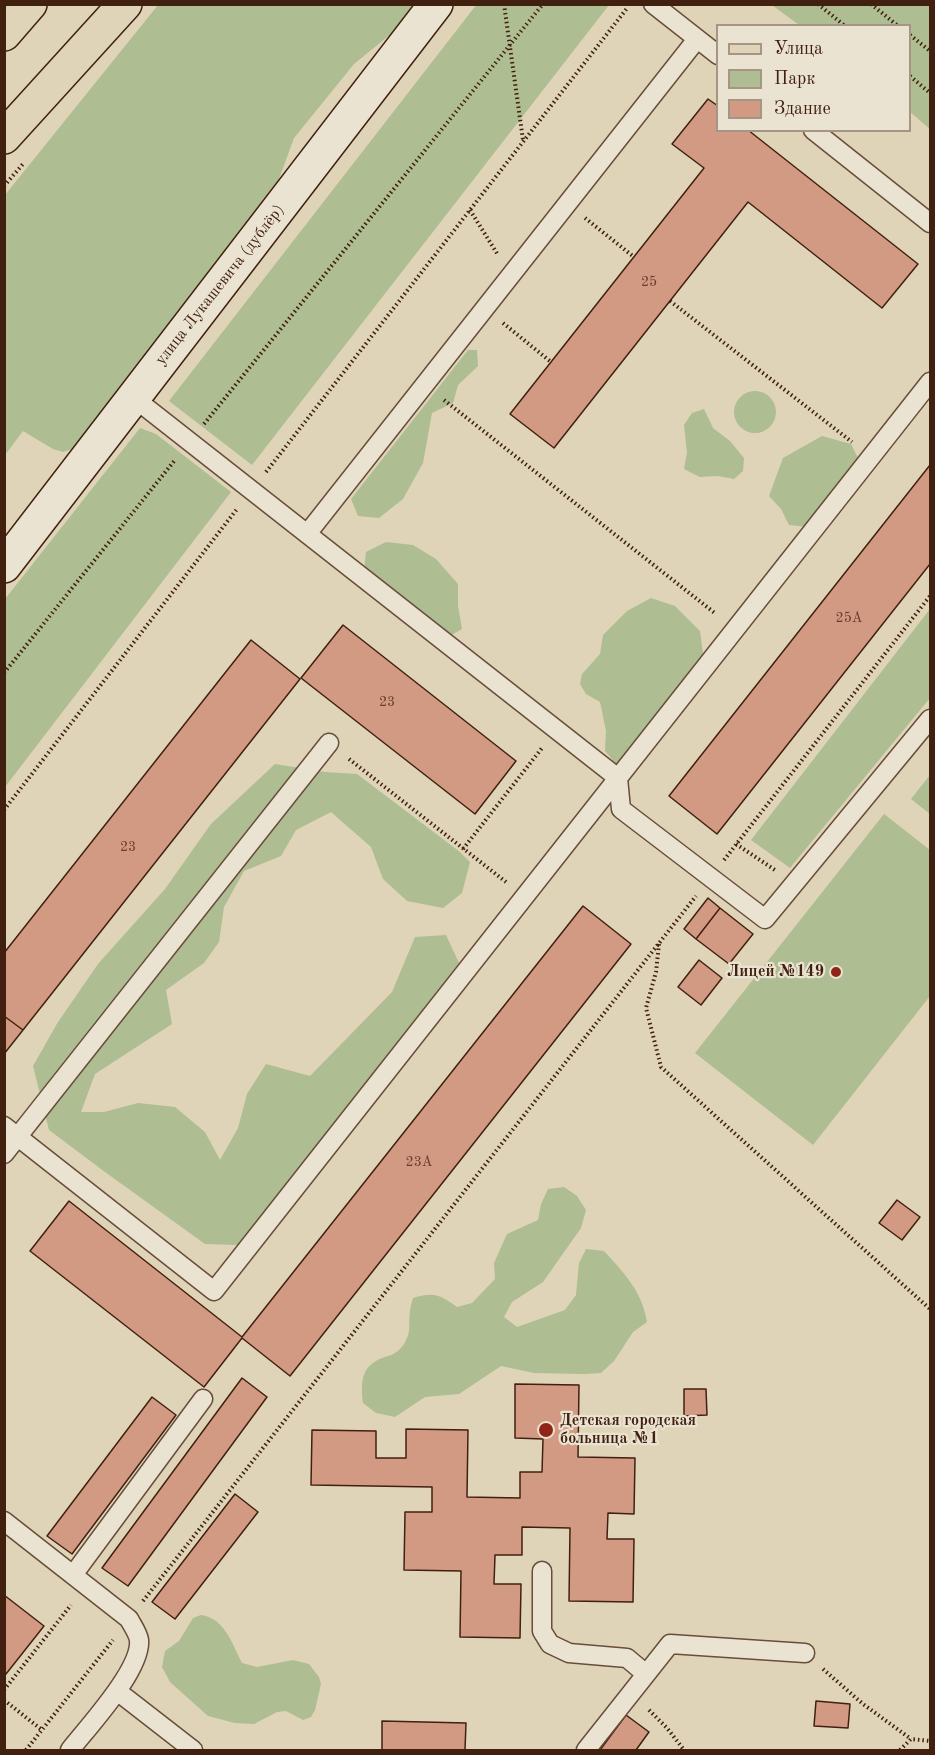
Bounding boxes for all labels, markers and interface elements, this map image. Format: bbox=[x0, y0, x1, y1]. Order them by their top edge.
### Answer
legend bbox=[716, 24, 911, 132]
text: Улица bbox=[774, 40, 823, 58]
text: Парк bbox=[774, 70, 815, 88]
text: Здание bbox=[774, 100, 831, 118]
street label: улица Лукашевича (дублёр) bbox=[151, 201, 289, 369]
house number: 25 bbox=[641, 274, 657, 290]
house number: 25А bbox=[836, 610, 862, 626]
house number: 23 bbox=[379, 694, 395, 710]
house number: 23 bbox=[120, 839, 136, 855]
place label: Лицей №149 bbox=[727, 962, 824, 982]
marker: Лицей №149 bbox=[829, 965, 843, 979]
house number: 23А bbox=[406, 1154, 432, 1170]
place label: Детская городская больница №1 bbox=[560, 1411, 696, 1449]
marker: Детская городская больница №1 bbox=[537, 1421, 555, 1439]

